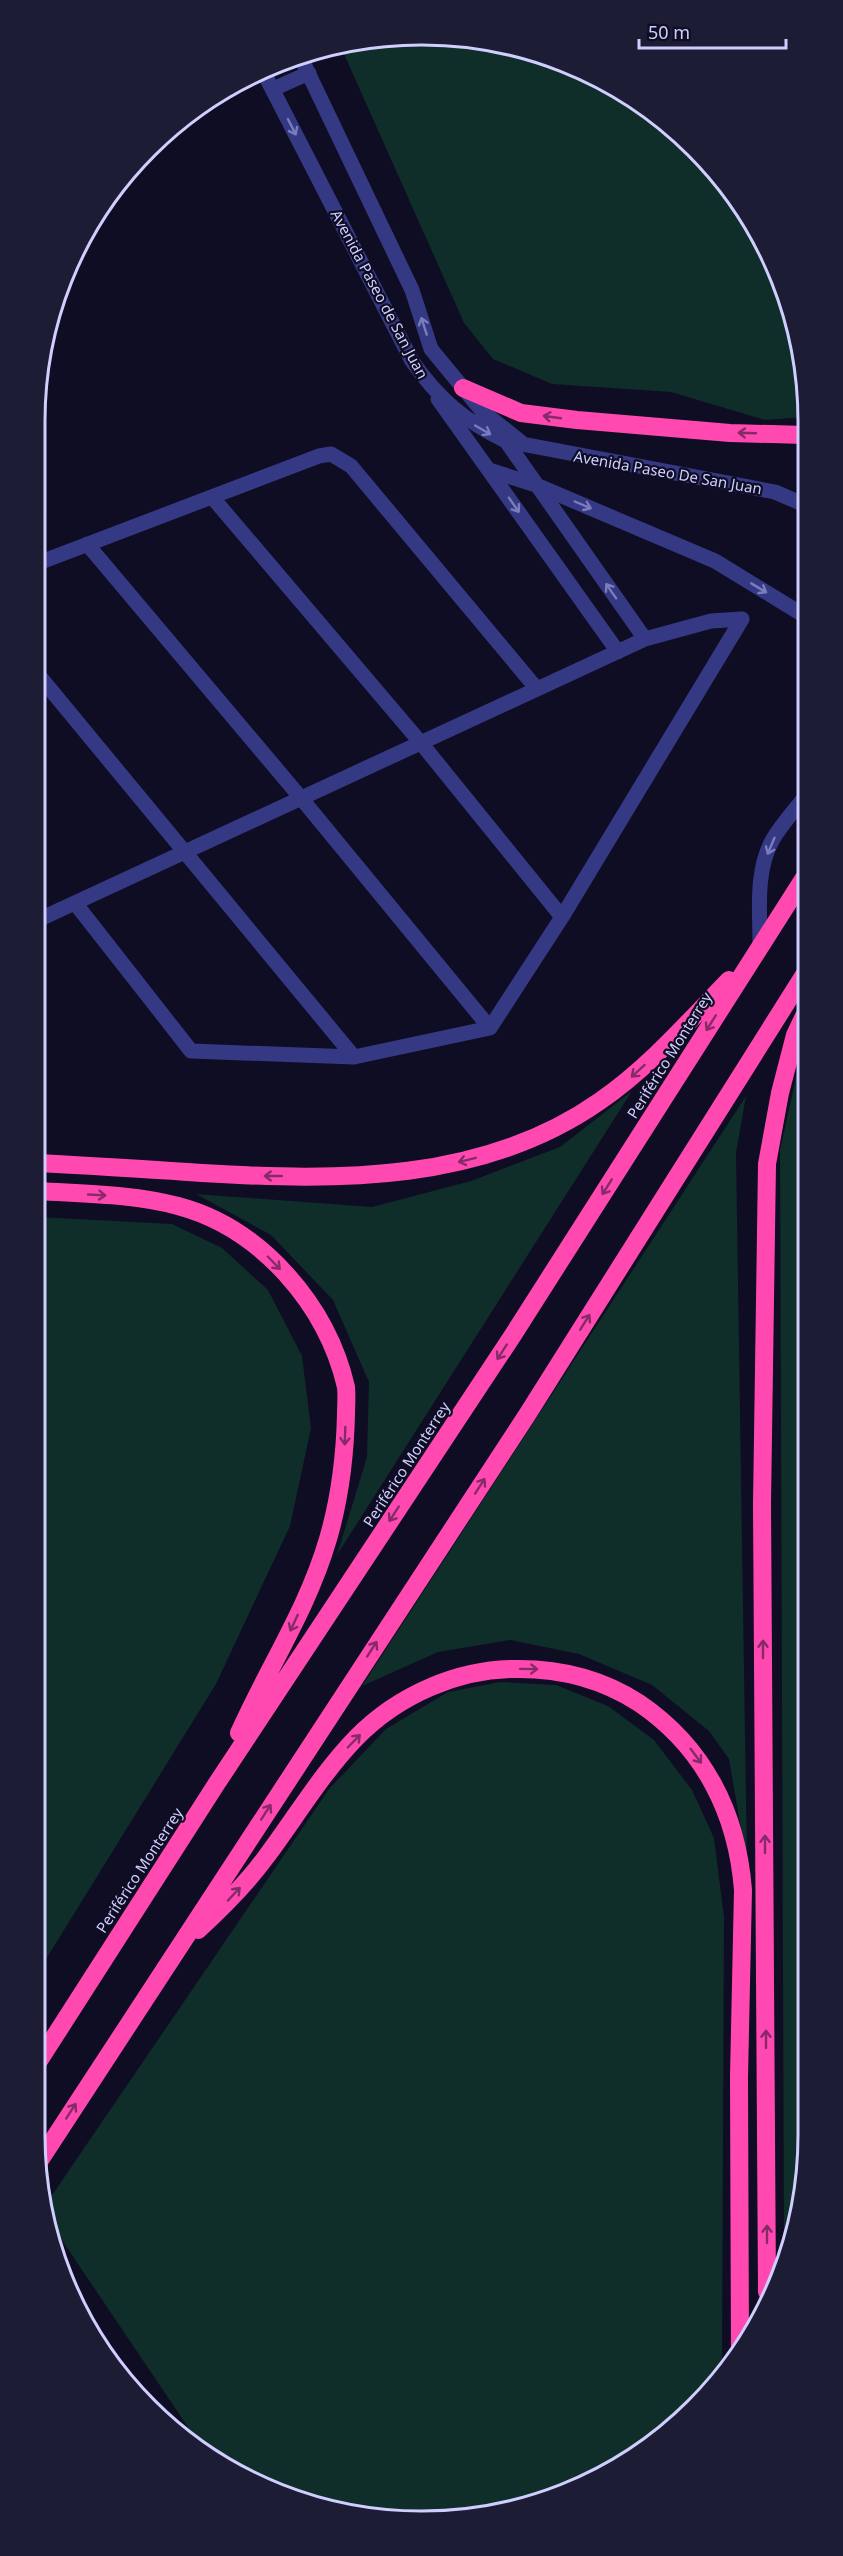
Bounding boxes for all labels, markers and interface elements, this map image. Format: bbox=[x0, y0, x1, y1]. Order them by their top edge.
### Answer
scale bar bbox=[639, 12, 786, 50]
text: 50 m bbox=[648, 20, 690, 44]
one-way arrow bbox=[287, 118, 298, 136]
street label: Avenida Paseo de San Juan bbox=[327, 206, 433, 382]
one-way arrow bbox=[417, 317, 428, 336]
one-way arrow bbox=[543, 411, 563, 422]
one-way arrow bbox=[474, 424, 491, 436]
one-way arrow bbox=[737, 428, 757, 439]
street label: Avenida Paseo De San Juan bbox=[572, 446, 764, 498]
one-way arrow bbox=[508, 497, 520, 513]
one-way arrow bbox=[573, 500, 591, 511]
one-way arrow bbox=[750, 583, 767, 595]
one-way arrow bbox=[605, 584, 617, 600]
one-way arrow bbox=[765, 836, 776, 854]
street label: Periférico Monterrey bbox=[622, 988, 716, 1122]
one-way arrow bbox=[705, 1014, 717, 1031]
one-way arrow bbox=[631, 1064, 646, 1078]
one-way arrow bbox=[458, 1154, 477, 1166]
one-way arrow bbox=[264, 1170, 284, 1182]
one-way arrow bbox=[600, 1178, 612, 1195]
one-way arrow bbox=[86, 1189, 106, 1200]
one-way arrow bbox=[267, 1255, 282, 1270]
one-way arrow bbox=[580, 1314, 592, 1331]
one-way arrow bbox=[496, 1343, 508, 1359]
street label: Periférico Monterrey bbox=[358, 1397, 454, 1530]
one-way arrow bbox=[340, 1426, 351, 1446]
one-way arrow bbox=[474, 1478, 486, 1495]
one-way arrow bbox=[388, 1506, 400, 1522]
one-way arrow bbox=[288, 1614, 300, 1632]
one-way arrow bbox=[757, 1639, 769, 1659]
one-way arrow bbox=[366, 1640, 379, 1657]
one-way arrow bbox=[519, 1663, 539, 1675]
one-way arrow bbox=[347, 1733, 362, 1748]
one-way arrow bbox=[690, 1748, 702, 1764]
street label: Periférico Monterrey bbox=[91, 1803, 187, 1936]
one-way arrow bbox=[260, 1804, 272, 1821]
one-way arrow bbox=[759, 1834, 771, 1854]
one-way arrow bbox=[227, 1886, 241, 1901]
one-way arrow bbox=[761, 2029, 772, 2049]
one-way arrow bbox=[66, 2103, 78, 2120]
one-way arrow bbox=[761, 2224, 773, 2244]

